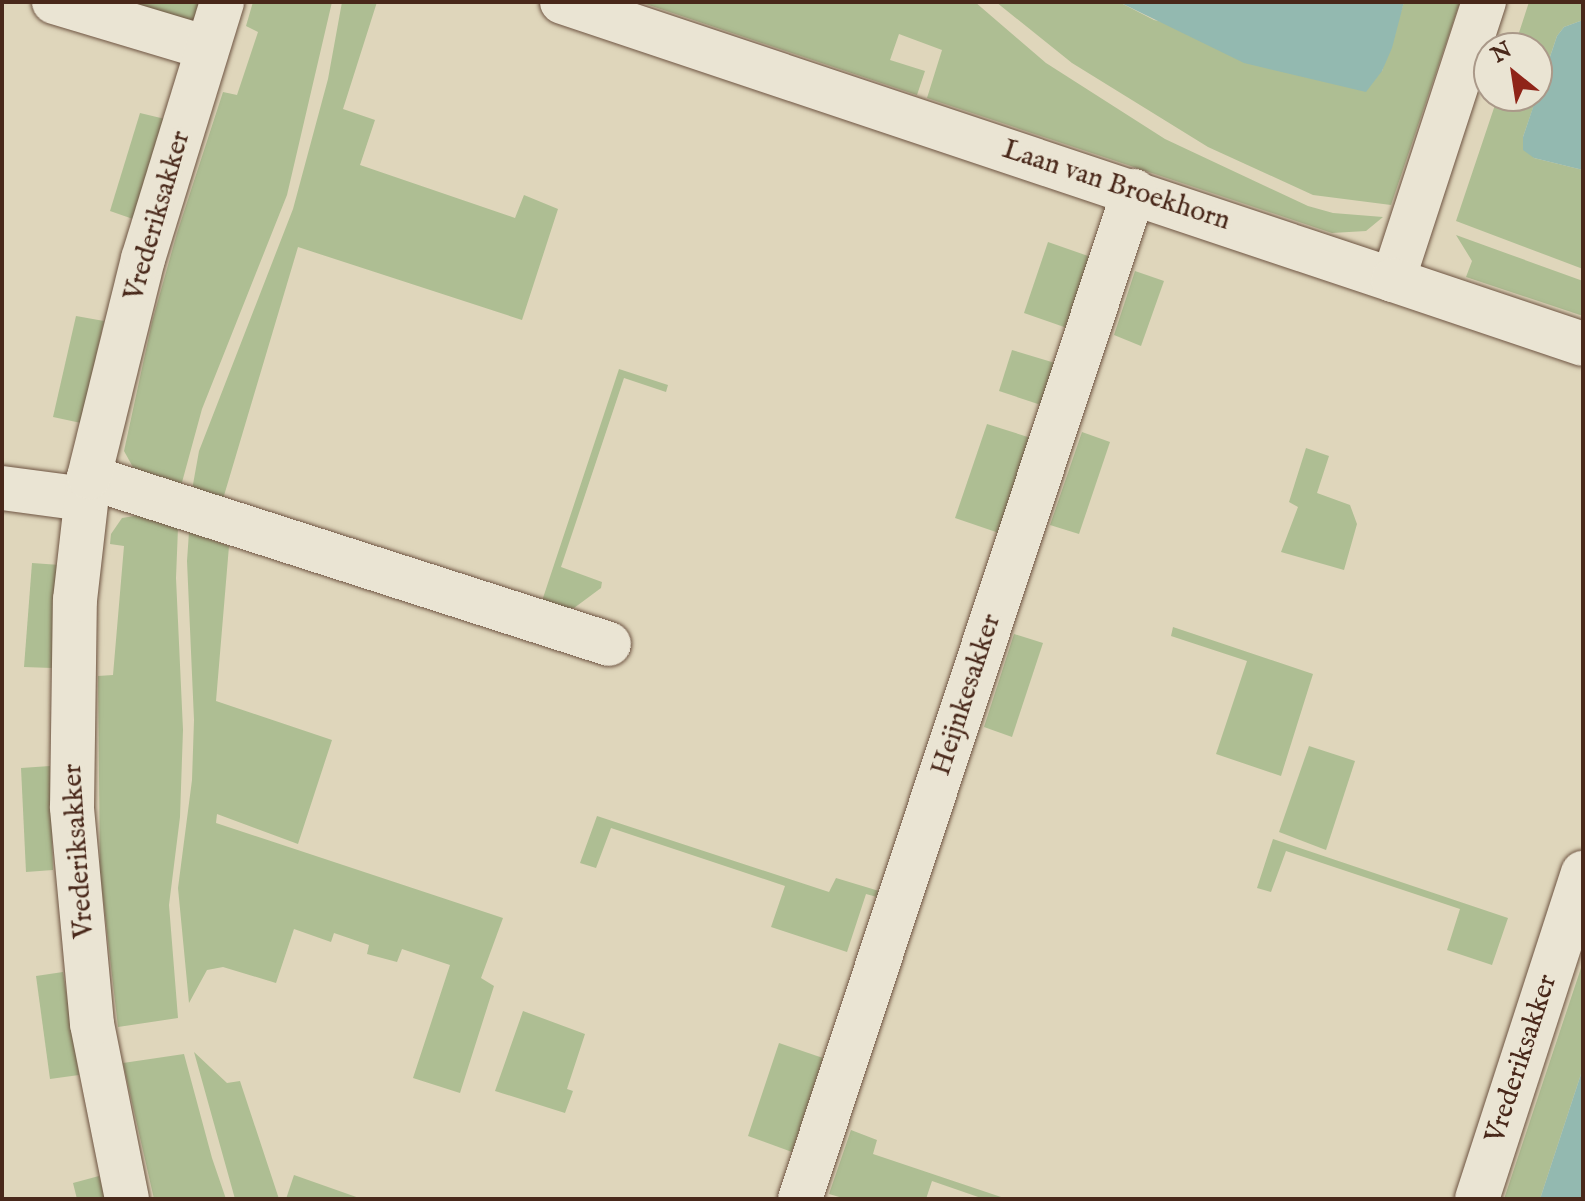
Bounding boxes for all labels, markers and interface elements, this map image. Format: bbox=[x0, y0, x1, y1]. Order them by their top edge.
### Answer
north arrow bbox=[1473, 32, 1553, 112]
text: N bbox=[1487, 36, 1517, 70]
street label: Vrederiksakker bbox=[118, 127, 198, 305]
street label: Laan van Broekhorn bbox=[998, 133, 1234, 239]
street label: Heijnkesakker bbox=[925, 610, 1009, 780]
street label: Vrederiksakker bbox=[56, 762, 102, 940]
street label: Vrederiksakker bbox=[1479, 970, 1565, 1148]

